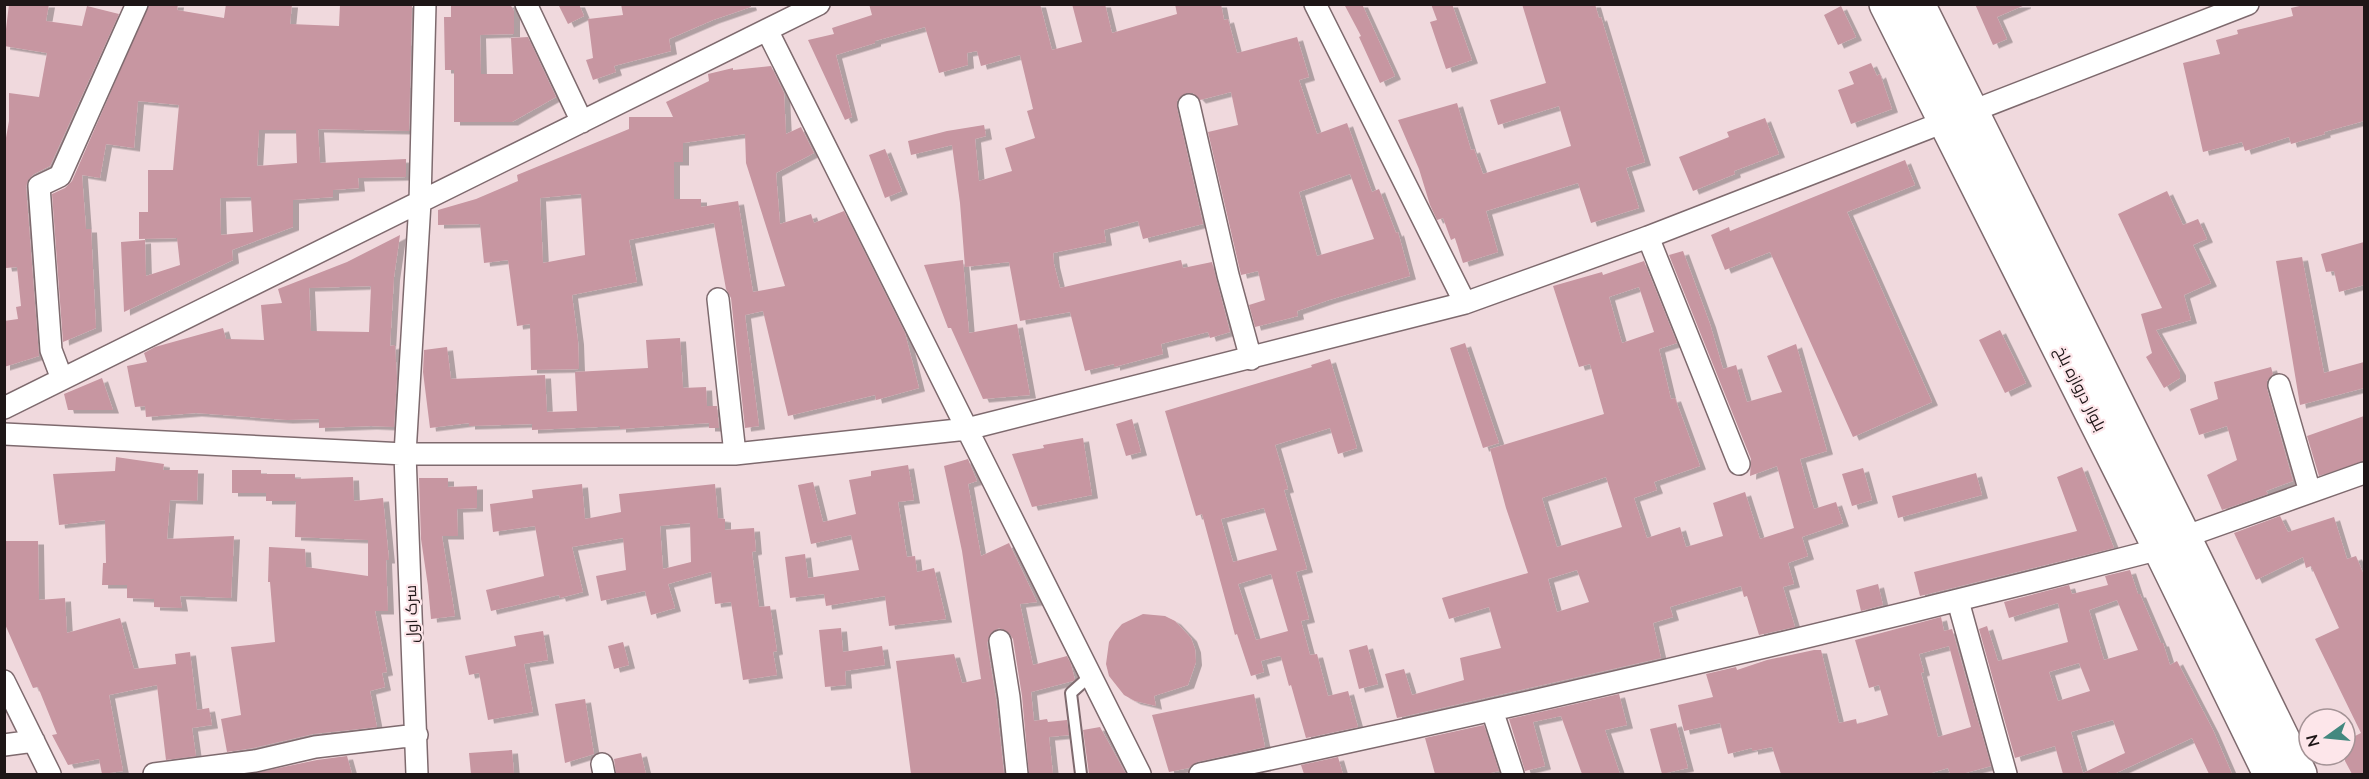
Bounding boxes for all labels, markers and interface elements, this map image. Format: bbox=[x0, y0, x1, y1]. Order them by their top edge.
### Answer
street label: بلوار دروازه بلخ bbox=[2049, 343, 2111, 435]
street label: سرک اول bbox=[400, 585, 424, 643]
north arrow bbox=[2297, 707, 2357, 767]
text: N bbox=[2301, 732, 2326, 749]

